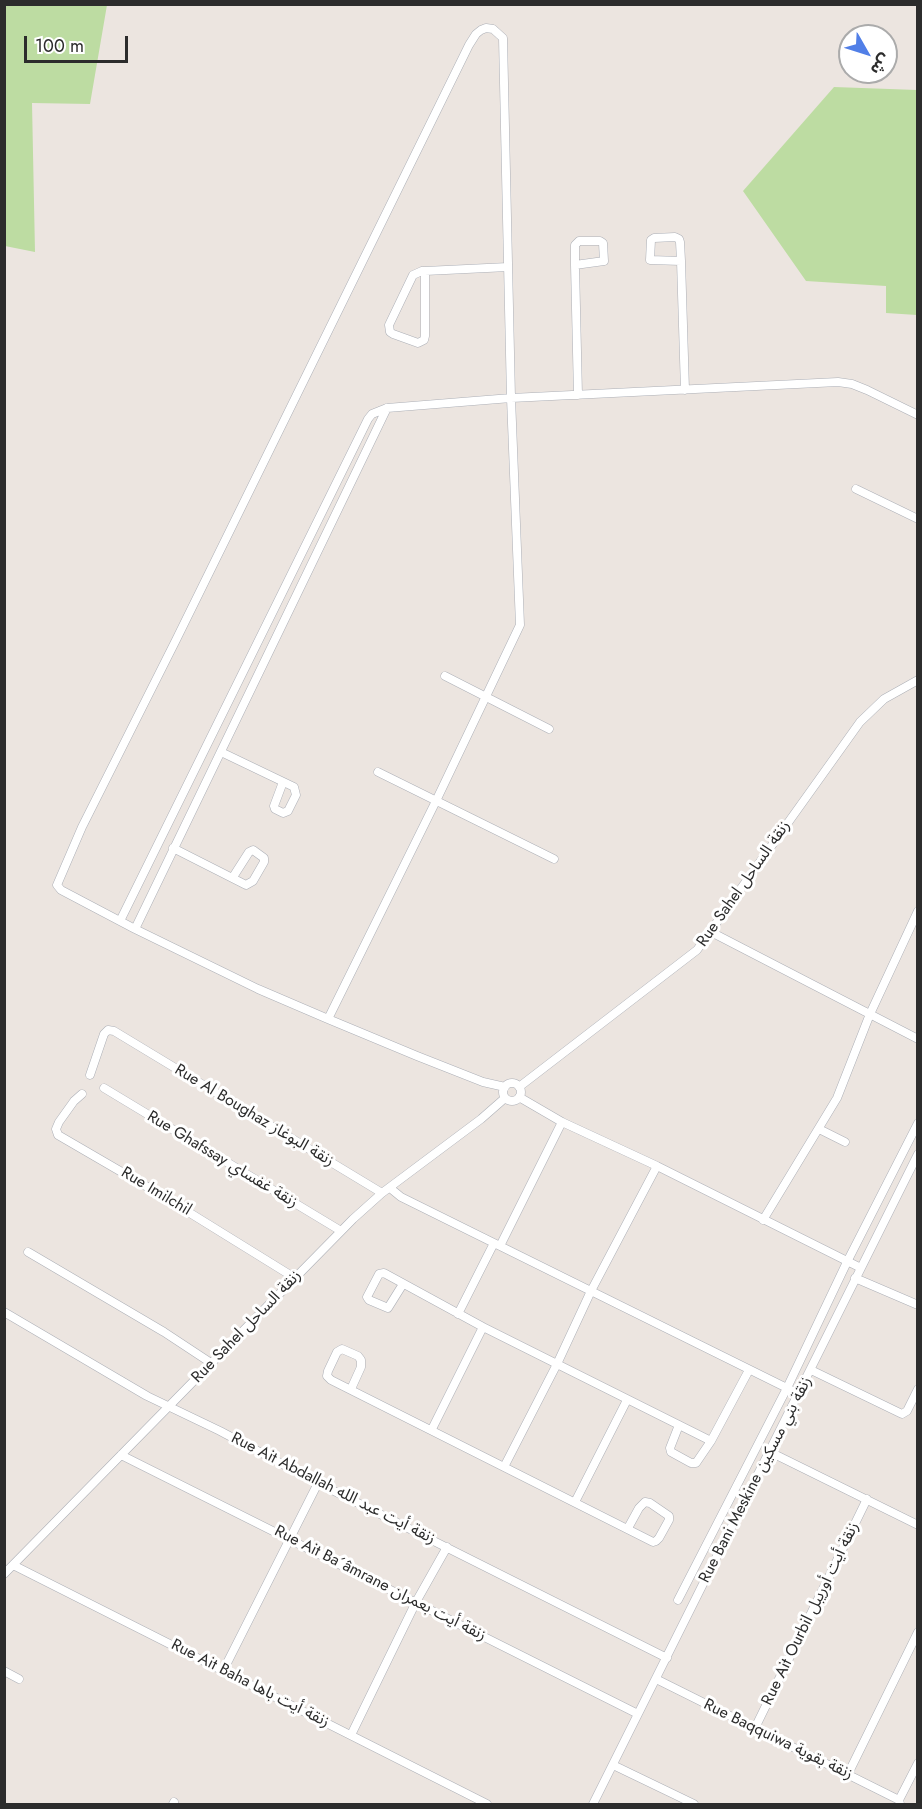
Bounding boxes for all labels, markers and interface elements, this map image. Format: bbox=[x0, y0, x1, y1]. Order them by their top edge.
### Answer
scale bar bbox=[27, 24, 130, 62]
north arrow bbox=[838, 24, 898, 84]
text: 100 m bbox=[35, 33, 84, 59]
text: ش bbox=[865, 49, 897, 80]
street label: Rue Sahel زنقة الساحل bbox=[693, 817, 795, 951]
street label: Rue Al Boughaz زنقة البوغاز bbox=[171, 1061, 337, 1171]
street label: Rue Ghafssay زنقة غفساي bbox=[143, 1107, 301, 1213]
street label: Rue Imilchil bbox=[117, 1164, 195, 1220]
street label: Rue Sahel زنقة الساحل bbox=[188, 1267, 306, 1387]
street label: Rue Bani Meskine زنقة بني مسكين bbox=[695, 1374, 817, 1586]
street label: Rue Ait Abdallah زنقة أيت عبد الله bbox=[228, 1429, 438, 1549]
street label: Rue Ait Ourbil زنقة أيت أوريبل bbox=[758, 1519, 864, 1709]
street label: Rue Ait Ba´âmrane زنقة أيت بعمران bbox=[271, 1522, 489, 1646]
street label: Rue Ait Baha زنقة أيت باها bbox=[168, 1636, 332, 1732]
street label: Rue Baqquiwa زنقة بقوية bbox=[700, 1695, 856, 1785]

